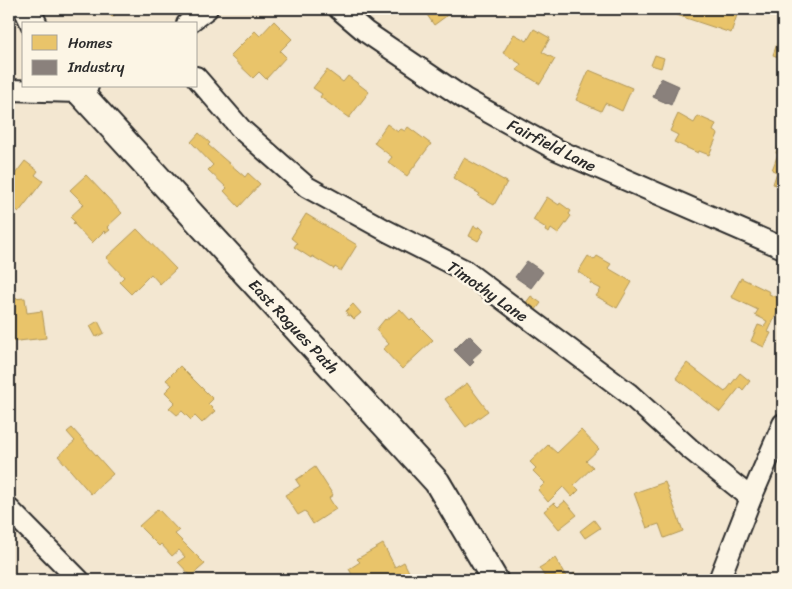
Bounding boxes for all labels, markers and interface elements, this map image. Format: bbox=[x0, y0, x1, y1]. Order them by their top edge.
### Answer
legend bbox=[22, 22, 198, 88]
text: Homes bbox=[68, 30, 112, 56]
text: Industry bbox=[67, 54, 125, 80]
street label: Fairfield Lane bbox=[502, 111, 601, 180]
street label: Timothy Lane bbox=[441, 253, 534, 330]
street label: East Rogues Path bbox=[241, 272, 346, 381]

